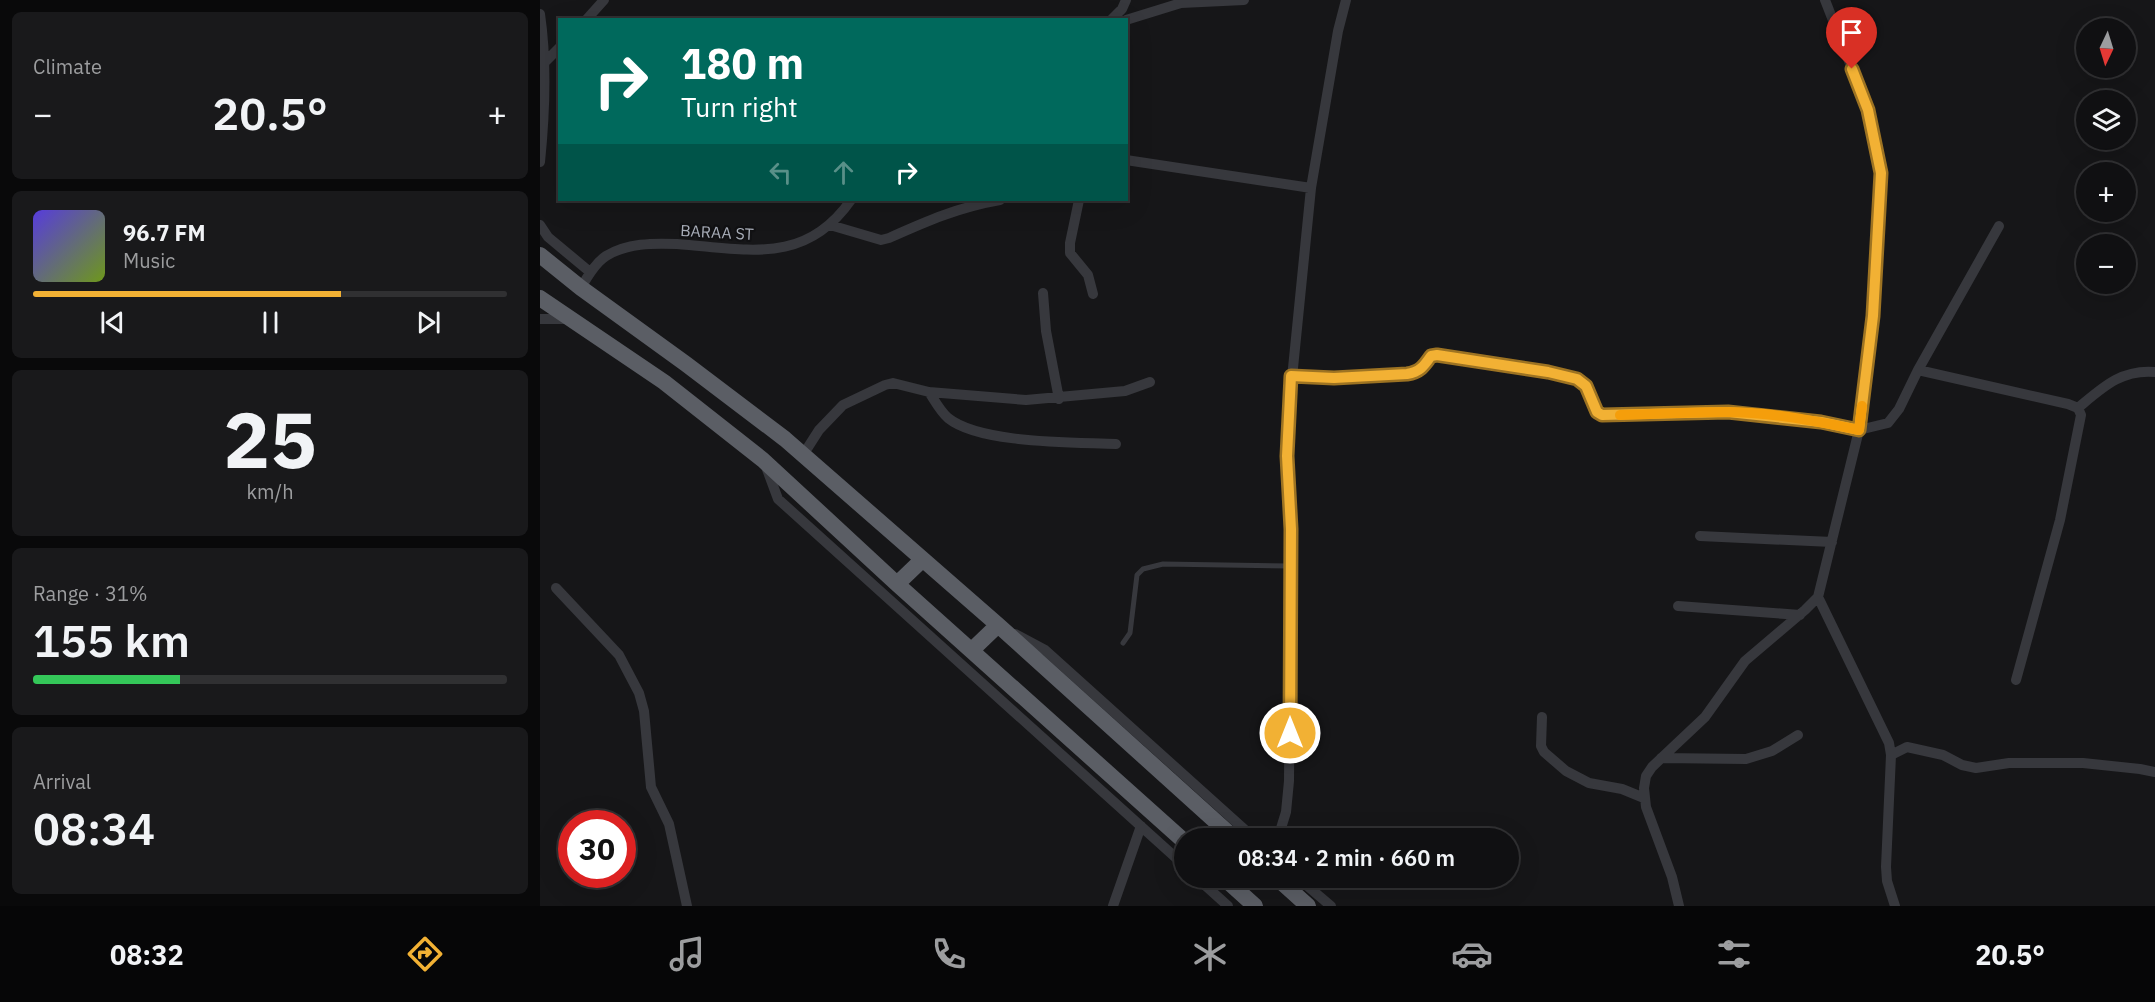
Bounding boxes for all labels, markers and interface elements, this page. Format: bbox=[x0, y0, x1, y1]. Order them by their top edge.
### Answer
pin bbox=[1826, 7, 1877, 69]
icon: arrive bbox=[1835, 16, 1868, 49]
north arrow bbox=[2076, 18, 2136, 78]
map controls bbox=[2076, 18, 2136, 294]
text: 180 m bbox=[681, 36, 804, 91]
icon: right bbox=[582, 42, 660, 120]
text: Climate bbox=[33, 53, 102, 80]
text: 20.5° bbox=[212, 84, 328, 142]
text: Turn right bbox=[681, 89, 798, 124]
button: layers bbox=[2076, 90, 2136, 150]
text: − bbox=[33, 92, 53, 135]
text: + bbox=[487, 92, 507, 135]
icon: left bbox=[764, 156, 797, 189]
icon: ahead bbox=[827, 156, 860, 189]
icon: right bbox=[890, 156, 923, 189]
button: + bbox=[2076, 162, 2136, 222]
text: 96.7 FM bbox=[123, 218, 206, 247]
street label: BARAA ST bbox=[680, 220, 754, 244]
button: − bbox=[2076, 234, 2136, 294]
text: Music bbox=[123, 247, 175, 274]
icon: previous bbox=[96, 306, 129, 339]
icon: pause bbox=[254, 306, 287, 339]
icon: next bbox=[412, 306, 445, 339]
text: 25 bbox=[223, 388, 317, 489]
text: km/h bbox=[246, 478, 294, 505]
text: Range · 31% bbox=[33, 580, 148, 607]
text: 155 km bbox=[33, 611, 190, 669]
position arrow bbox=[1258, 701, 1322, 765]
text: Arrival bbox=[33, 768, 91, 795]
text: 08:34 bbox=[33, 799, 155, 857]
speed limit sign: 30 bbox=[558, 810, 636, 888]
text: 08:34 · 2 min · 660 m bbox=[1238, 843, 1455, 872]
icon: directions bbox=[404, 933, 446, 975]
icon: music bbox=[666, 933, 708, 975]
icon: phone bbox=[928, 933, 970, 975]
icon: climate bbox=[1189, 933, 1231, 975]
icon: car bbox=[1451, 933, 1493, 975]
icon: filters bbox=[1713, 933, 1755, 975]
text: 08:32 bbox=[110, 937, 184, 972]
text: 20.5° bbox=[1975, 937, 2045, 972]

